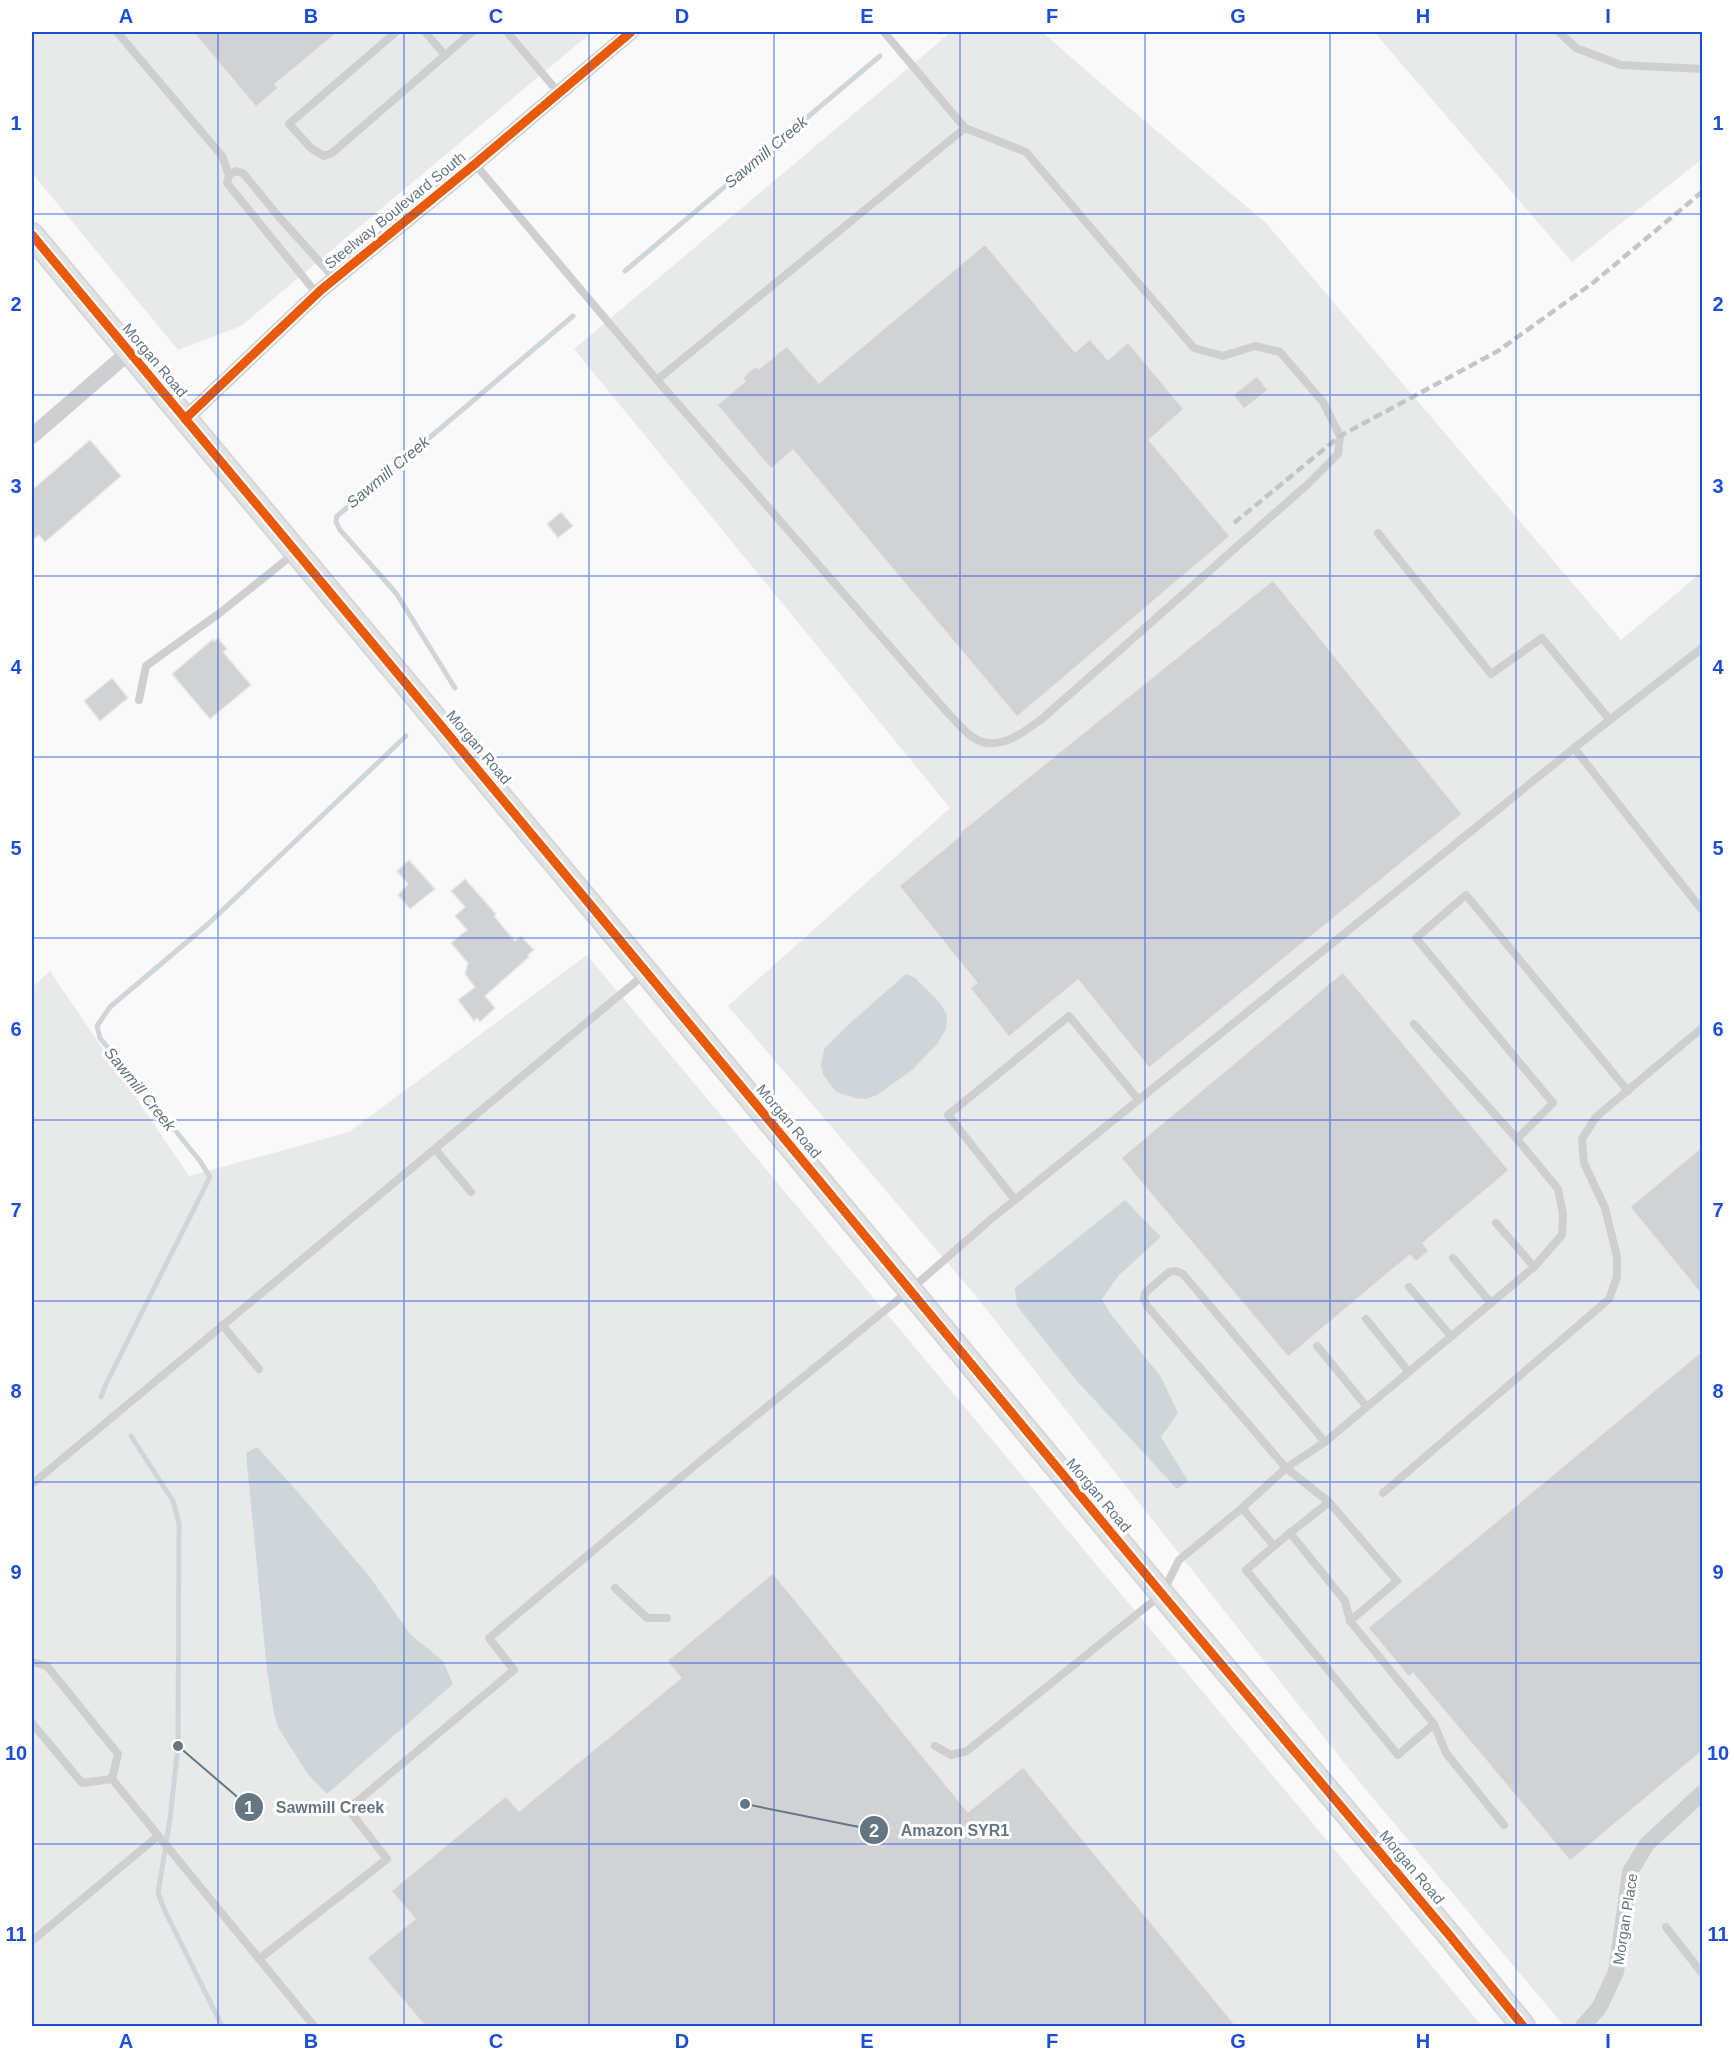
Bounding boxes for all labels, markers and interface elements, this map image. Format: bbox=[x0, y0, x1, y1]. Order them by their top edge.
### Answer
text: A bbox=[119, 5, 133, 27]
text: B bbox=[304, 5, 318, 27]
text: C bbox=[489, 5, 503, 27]
text: D bbox=[675, 5, 689, 27]
text: E bbox=[860, 5, 874, 27]
text: F bbox=[1046, 5, 1058, 27]
text: G bbox=[1230, 5, 1246, 27]
text: H bbox=[1416, 5, 1430, 27]
text: I bbox=[1605, 5, 1611, 27]
text: 1 bbox=[10, 112, 22, 134]
water label: Sawmill Creek bbox=[721, 112, 811, 191]
text: 1 bbox=[1712, 112, 1724, 134]
street label: Steelway Boulevard South bbox=[321, 148, 469, 272]
text: 2 bbox=[10, 293, 22, 315]
text: 2 bbox=[1712, 293, 1724, 315]
street label: Morgan Road bbox=[119, 320, 191, 400]
water label: Sawmill Creek bbox=[343, 432, 433, 511]
text: 3 bbox=[10, 475, 22, 497]
text: 3 bbox=[1712, 475, 1724, 497]
text: 4 bbox=[10, 656, 22, 678]
text: 4 bbox=[1712, 656, 1724, 678]
street label: Morgan Road bbox=[443, 707, 515, 787]
text: 5 bbox=[10, 837, 22, 859]
text: 5 bbox=[1712, 837, 1724, 859]
text: 6 bbox=[10, 1018, 22, 1040]
text: 6 bbox=[1712, 1018, 1724, 1040]
water label: Sawmill Creek bbox=[101, 1044, 179, 1135]
street label: Morgan Road bbox=[753, 1081, 825, 1161]
text: 7 bbox=[10, 1199, 22, 1221]
text: 7 bbox=[1712, 1199, 1724, 1221]
text: 8 bbox=[10, 1380, 22, 1402]
text: 8 bbox=[1712, 1380, 1724, 1402]
street label: Morgan Road bbox=[1063, 1455, 1135, 1535]
text: 9 bbox=[10, 1561, 22, 1583]
text: 9 bbox=[1712, 1561, 1724, 1583]
text: 10 bbox=[5, 1742, 27, 1764]
text: 10 bbox=[1707, 1742, 1729, 1764]
callout: Sawmill Creek bbox=[234, 1790, 396, 1824]
text: 1 bbox=[244, 1798, 254, 1818]
text: Sawmill Creek bbox=[276, 1799, 384, 1816]
callout: Amazon SYR1 bbox=[859, 1813, 1021, 1847]
text: 2 bbox=[869, 1821, 879, 1841]
text: Amazon SYR1 bbox=[901, 1822, 1009, 1839]
street label: Morgan Road bbox=[1376, 1827, 1448, 1907]
street label: Morgan Place bbox=[1609, 1872, 1641, 1966]
text: 11 bbox=[5, 1923, 27, 1945]
text: 11 bbox=[1707, 1923, 1729, 1945]
text: A bbox=[119, 2030, 133, 2052]
text: B bbox=[304, 2030, 318, 2052]
text: C bbox=[489, 2030, 503, 2052]
text: D bbox=[675, 2030, 689, 2052]
text: E bbox=[860, 2030, 874, 2052]
text: F bbox=[1046, 2030, 1058, 2052]
text: G bbox=[1230, 2030, 1246, 2052]
text: H bbox=[1416, 2030, 1430, 2052]
text: I bbox=[1605, 2030, 1611, 2052]

